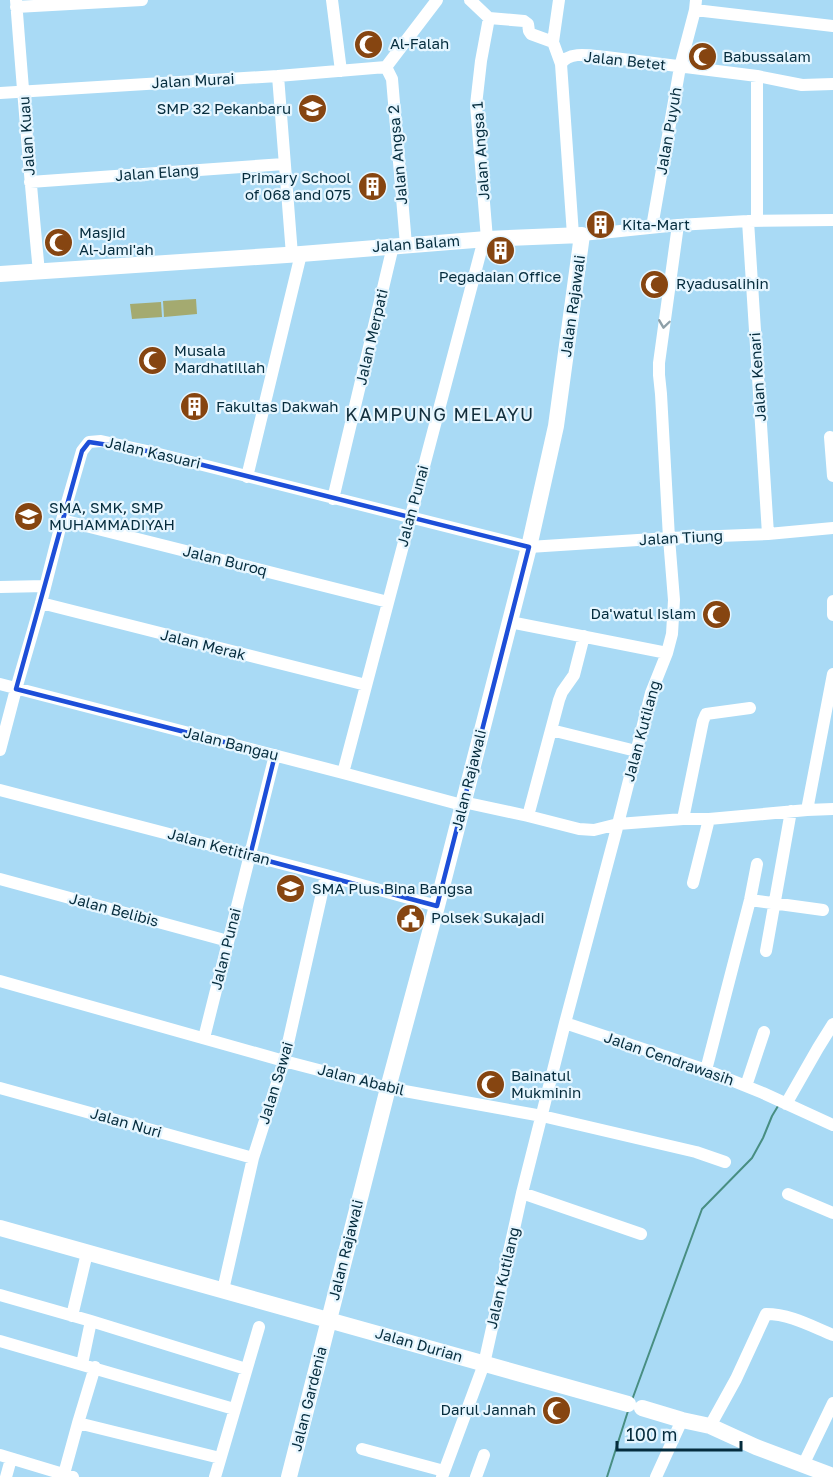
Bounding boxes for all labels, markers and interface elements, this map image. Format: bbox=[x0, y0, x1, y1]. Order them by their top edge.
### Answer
mosque icon: Al-Falah bbox=[353, 28, 385, 60]
place label: Al-Falah bbox=[390, 34, 449, 52]
mosque icon: Babussalam bbox=[686, 41, 718, 73]
street label: Jalan Betet bbox=[583, 47, 667, 73]
place label: Babussalam bbox=[723, 47, 811, 65]
street label: Jalan Murai bbox=[151, 69, 235, 91]
street label: Jalan Puyuh bbox=[651, 86, 685, 176]
school or university icon: SMP 32 Pekanbaru bbox=[296, 93, 328, 125]
street label: Jalan Kuau bbox=[14, 96, 38, 176]
place label: SMP 32 Pekanbaru bbox=[157, 99, 291, 117]
street label: Jalan Angsa 1 bbox=[468, 101, 492, 201]
street label: Jalan Angsa 2 bbox=[384, 104, 410, 206]
street label: Jalan Elang bbox=[114, 160, 199, 184]
place label: Primary School of 068 and 075 bbox=[241, 168, 351, 203]
building icon: Primary School of 068 and 075 bbox=[356, 171, 388, 203]
building icon: Kita-Mart bbox=[585, 209, 617, 241]
place label: Kita-Mart bbox=[622, 215, 690, 233]
place label: Masjid Al-Jami'ah bbox=[79, 223, 154, 258]
mosque icon: Masjid Al-Jami'ah bbox=[42, 226, 74, 258]
street label: Jalan Balam bbox=[371, 231, 461, 255]
building icon: Pegadaian Office bbox=[484, 234, 516, 266]
street label: Jalan Rajawali bbox=[556, 254, 588, 358]
place label: Pegadaian Office bbox=[439, 267, 561, 285]
mosque icon: Ryadusalihin bbox=[639, 268, 671, 300]
place label: Ryadusalihin bbox=[676, 274, 769, 292]
street label: Jalan Merpati bbox=[351, 287, 391, 387]
one-way arrow bbox=[659, 320, 671, 329]
street label: Jalan Kenari bbox=[745, 332, 769, 422]
place label: Musala Mardhatillah bbox=[174, 341, 265, 376]
mosque icon: Musala Mardhatillah bbox=[137, 344, 169, 376]
building icon: Fakultas Dakwah bbox=[179, 391, 211, 423]
place label: Fakultas Dakwah bbox=[216, 397, 338, 415]
district label: KAMPUNG MELAYU bbox=[345, 403, 535, 425]
street label: Jalan Kasuari bbox=[104, 432, 203, 472]
street label: Jalan Punai bbox=[393, 463, 432, 548]
place label: SMA, SMK, SMP MUHAMMADIYAH bbox=[49, 498, 175, 533]
school or university icon: SMA, SMK, SMP MUHAMMADIYAH bbox=[12, 501, 44, 533]
street label: Jalan Tiung bbox=[639, 526, 723, 548]
street label: Jalan Buroq bbox=[181, 541, 269, 579]
mosque icon: Da'watul Islam bbox=[701, 598, 733, 630]
place label: Da'watul Islam bbox=[590, 604, 696, 622]
street label: Jalan Merak bbox=[159, 625, 248, 663]
street label: Jalan Kutilang bbox=[619, 678, 663, 783]
street label: Jalan Bangau bbox=[182, 722, 281, 764]
street label: Jalan Rajawali bbox=[447, 728, 489, 832]
street label: Jalan Ketitiran bbox=[166, 824, 272, 868]
school or university icon: SMA Plus Bina Bangsa bbox=[275, 873, 307, 905]
place label: SMA Plus Bina Bangsa bbox=[312, 879, 473, 897]
street label: Jalan Belibis bbox=[68, 888, 161, 930]
public building icon: Polsek Sukajadi bbox=[394, 902, 426, 934]
street label: Jalan Punai bbox=[206, 906, 244, 992]
place label: Polsek Sukajadi bbox=[431, 908, 545, 926]
street label: Jalan Cendrawasih bbox=[602, 1027, 737, 1089]
street label: Jalan Sawai bbox=[254, 1039, 296, 1126]
street label: Jalan Ababil bbox=[316, 1060, 407, 1099]
place label: Bainatul Mukminin bbox=[511, 1066, 581, 1101]
mosque icon: Bainatul Mukminin bbox=[474, 1069, 506, 1101]
street label: Jalan Nuri bbox=[89, 1103, 164, 1141]
street label: Jalan Rajawali bbox=[324, 1198, 366, 1302]
street label: Jalan Kutilang bbox=[482, 1225, 522, 1330]
street label: Jalan Durian bbox=[373, 1323, 465, 1365]
street label: Jalan Gardenia bbox=[286, 1344, 330, 1453]
mosque icon: Darul Jannah bbox=[541, 1394, 573, 1426]
place label: Darul Jannah bbox=[441, 1400, 536, 1418]
scale bar bbox=[617, 1414, 742, 1452]
text: 100 m bbox=[626, 1423, 677, 1445]

